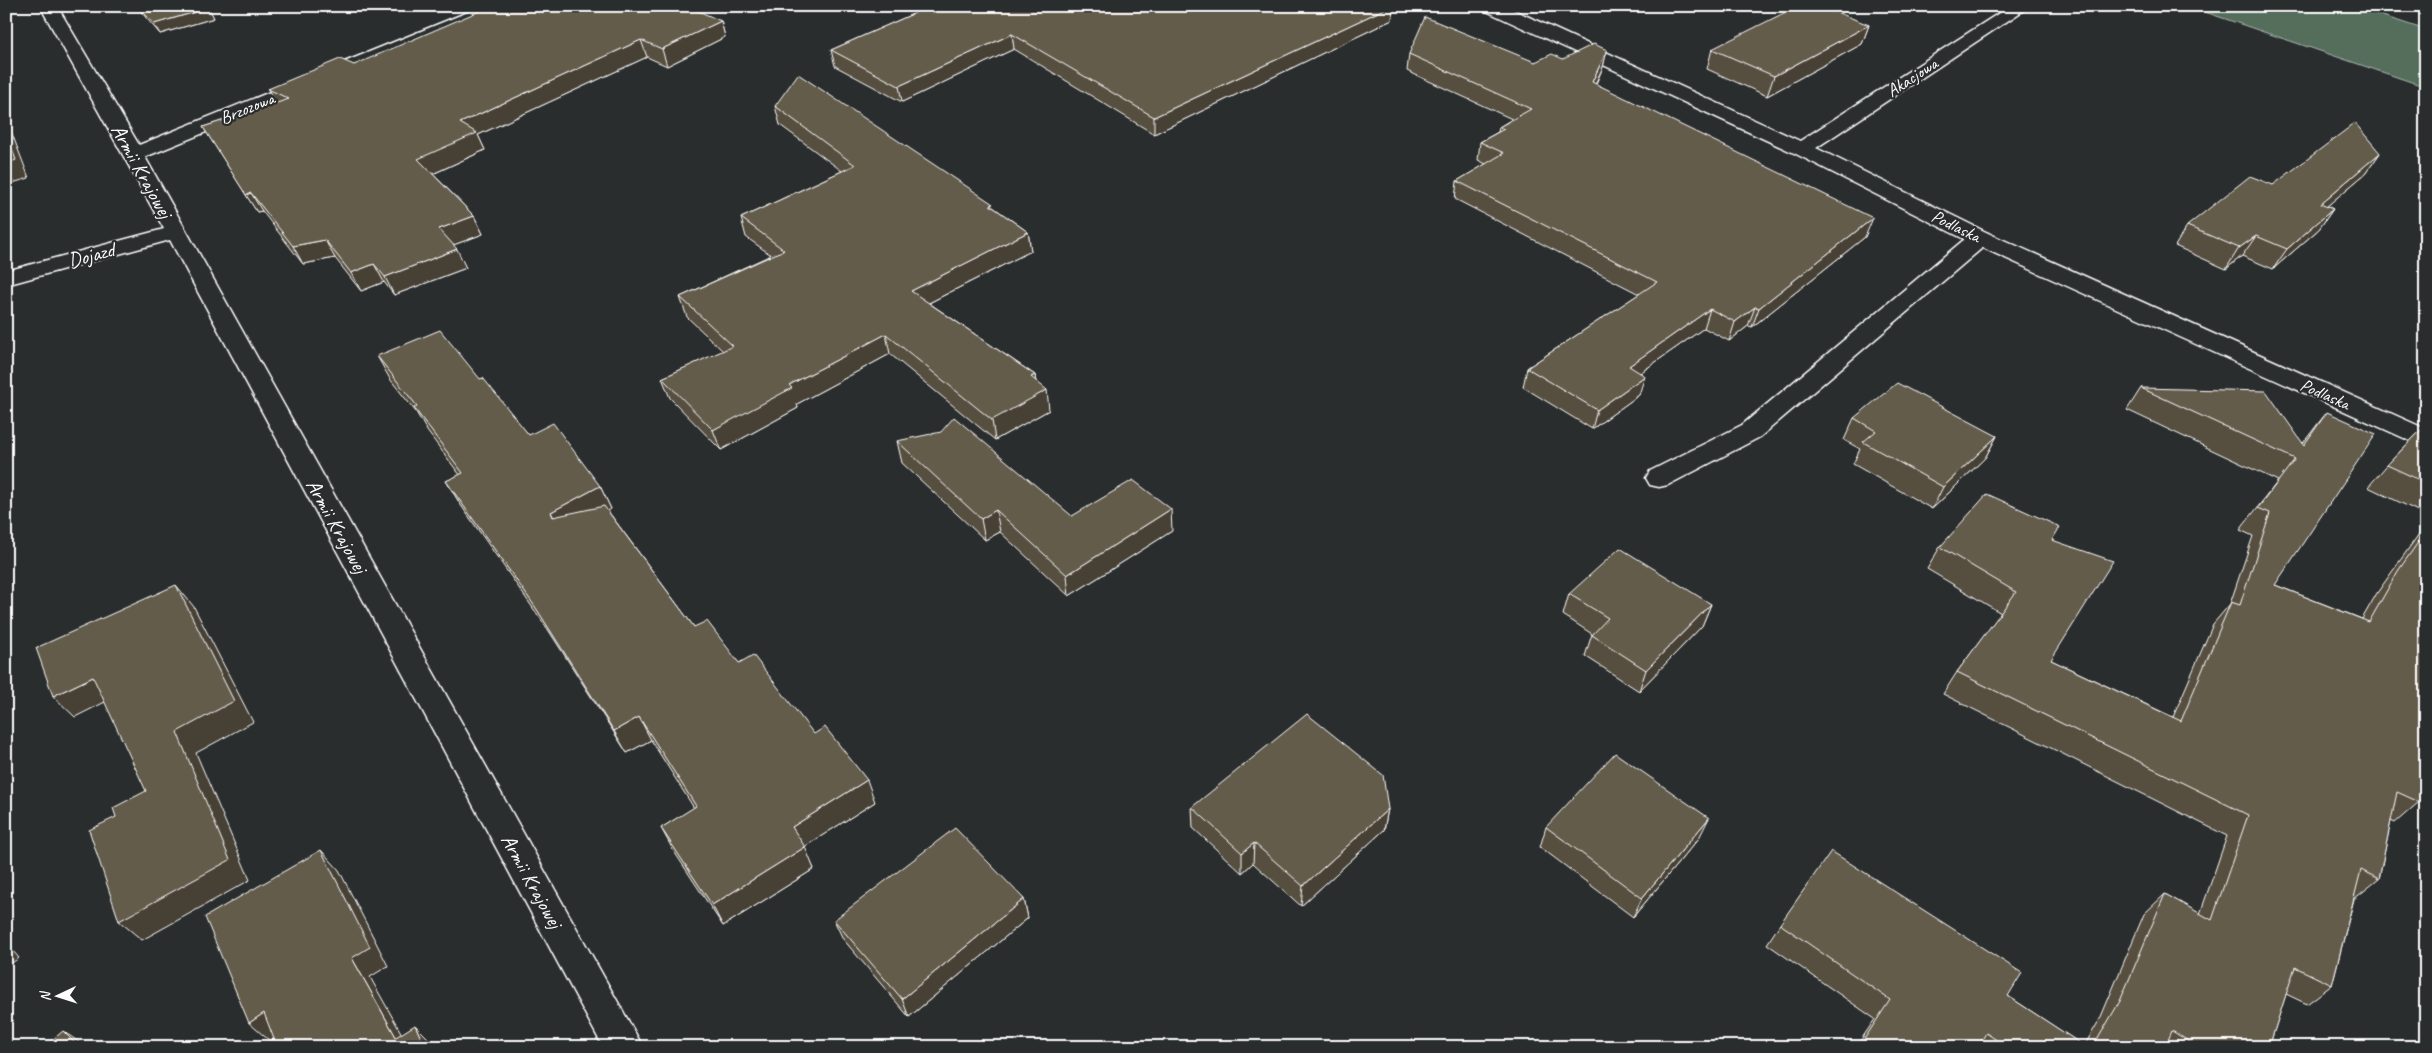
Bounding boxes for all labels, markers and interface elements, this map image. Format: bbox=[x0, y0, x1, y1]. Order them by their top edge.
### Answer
street label: Akacjowa bbox=[1882, 52, 1943, 102]
street label: Brzozowa bbox=[217, 87, 279, 129]
street label: Armii Krajowej bbox=[105, 119, 180, 225]
street label: Podlaska bbox=[1928, 205, 1985, 248]
street label: Dojazd bbox=[65, 236, 120, 274]
street label: Podlaska bbox=[2297, 373, 2355, 415]
street label: Armii Krajowej bbox=[300, 474, 375, 580]
street label: Armii Krajowej bbox=[495, 829, 570, 935]
north arrow bbox=[32, 970, 82, 1020]
text: N bbox=[37, 990, 54, 1002]

